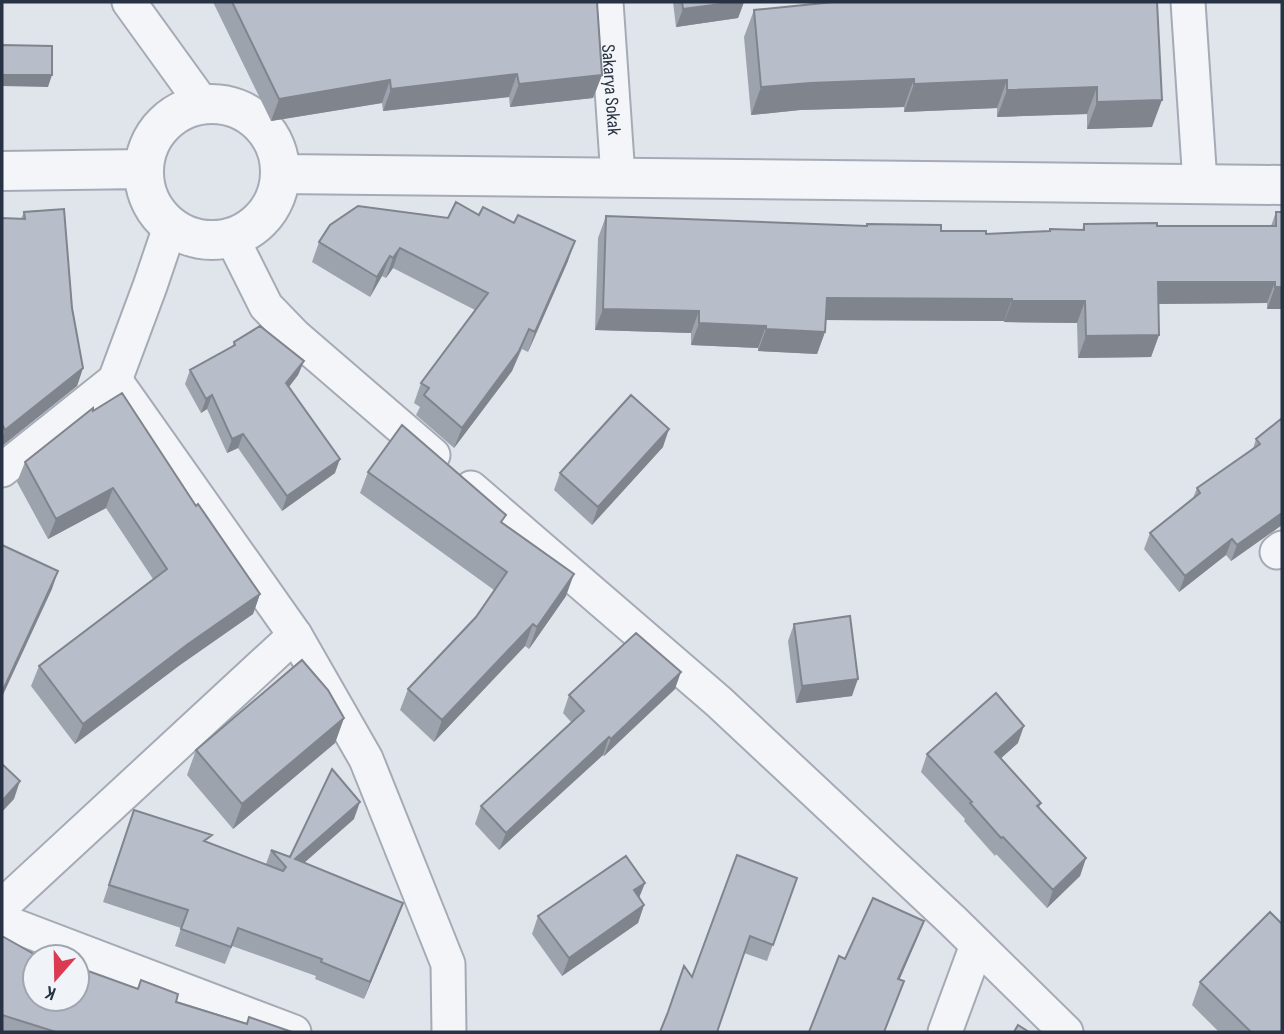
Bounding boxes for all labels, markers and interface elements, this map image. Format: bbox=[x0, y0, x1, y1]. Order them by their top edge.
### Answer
street label: Sakarya Sokak bbox=[596, 44, 625, 137]
north arrow bbox=[21, 943, 91, 1013]
text: K bbox=[42, 980, 59, 1005]

